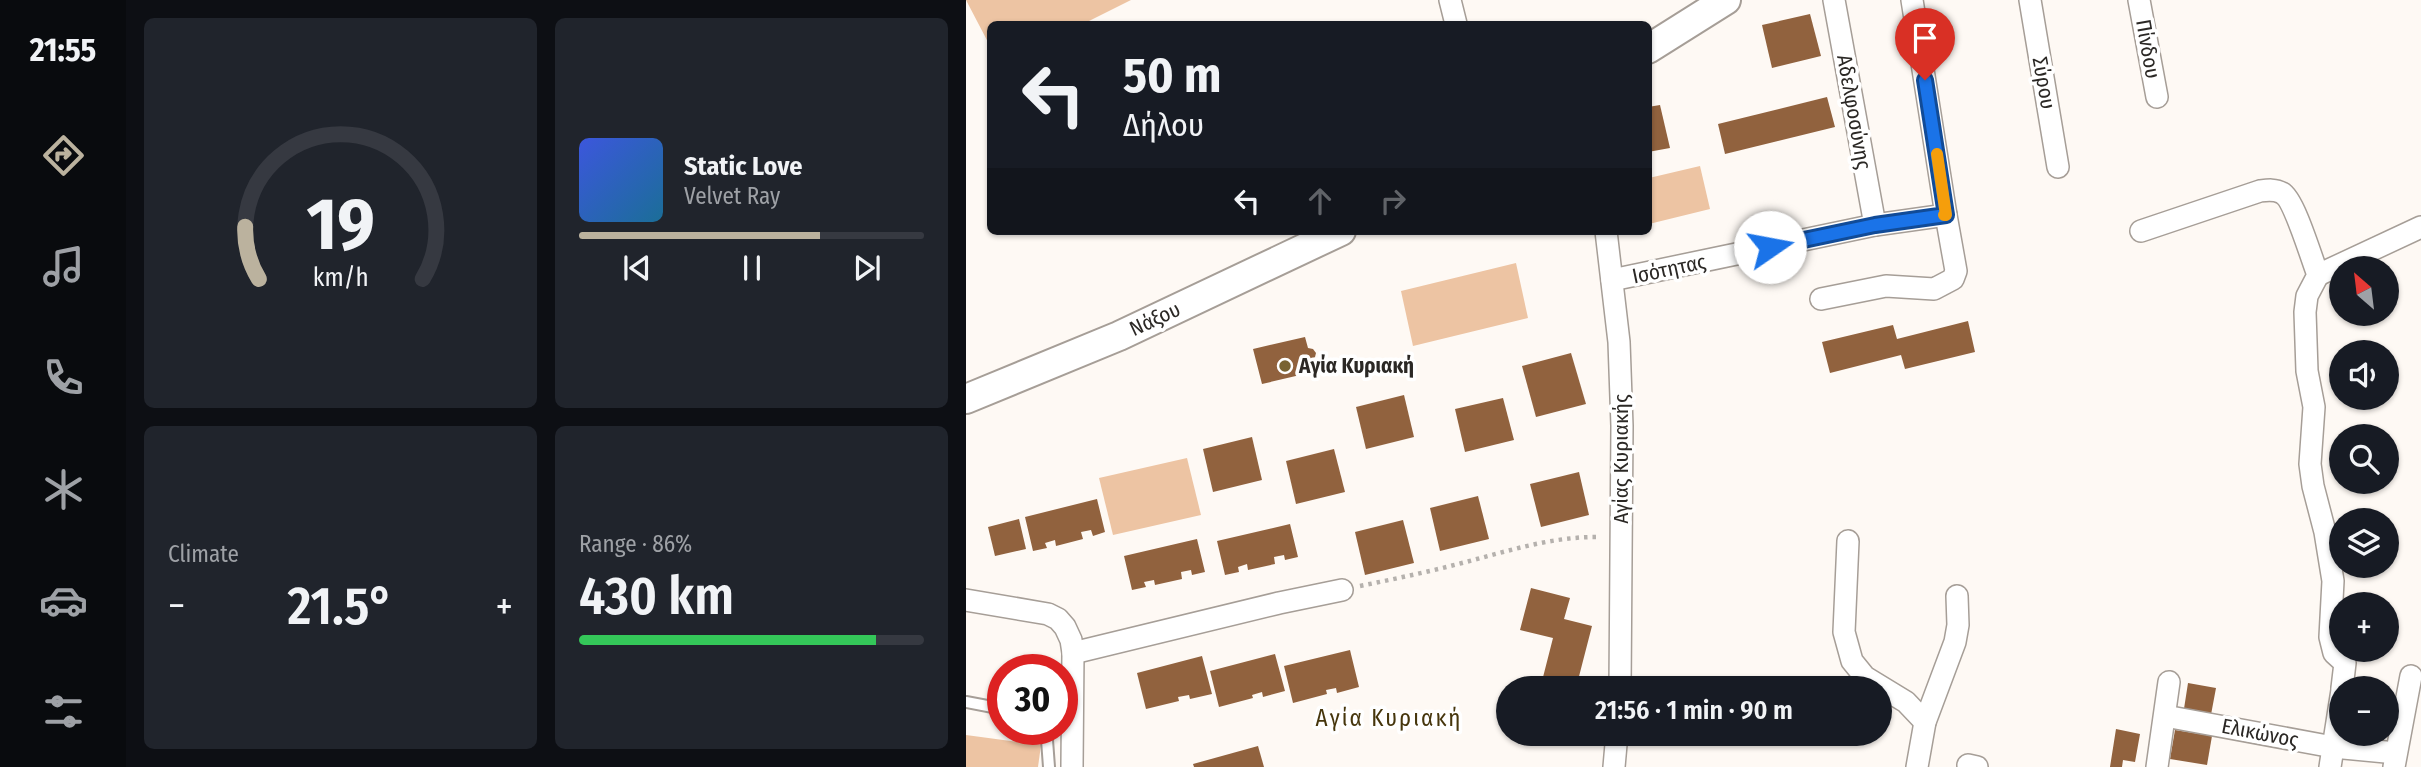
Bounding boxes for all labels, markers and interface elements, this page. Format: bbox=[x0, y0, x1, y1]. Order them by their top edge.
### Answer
pin bbox=[1895, 8, 1955, 80]
street label: Πίνδου bbox=[2130, 17, 2166, 81]
icon: arrive bbox=[1906, 19, 1944, 57]
text: 21:55 bbox=[30, 31, 96, 69]
text: 50 m bbox=[1123, 46, 1221, 105]
icon: left bbox=[1008, 49, 1099, 140]
street label: Αδελφοσύνης bbox=[1831, 53, 1877, 172]
street label: Σύρου bbox=[2027, 55, 2061, 111]
text: Δήλου bbox=[1123, 106, 1204, 144]
icon: directions bbox=[39, 131, 88, 180]
text: Static Love bbox=[684, 151, 802, 182]
text: 19 bbox=[306, 181, 375, 268]
text: Velvet Ray bbox=[684, 182, 780, 210]
icon: left bbox=[1228, 182, 1266, 220]
icon: ahead bbox=[1301, 182, 1339, 220]
icon: right bbox=[1374, 182, 1412, 220]
position arrow bbox=[1733, 210, 1807, 284]
icon: music bbox=[39, 242, 88, 291]
street label: Ισότητας bbox=[1630, 248, 1708, 289]
icon: previous bbox=[618, 249, 656, 287]
icon: pause bbox=[733, 249, 771, 287]
icon: next bbox=[848, 249, 886, 287]
north arrow bbox=[2329, 256, 2399, 326]
map controls bbox=[2329, 256, 2399, 746]
text: km/h bbox=[313, 263, 368, 293]
street label: Νάξου bbox=[1125, 296, 1185, 342]
button: sound bbox=[2329, 340, 2399, 410]
icon: phone bbox=[39, 353, 88, 402]
place label: Αγία Κυριακή bbox=[1298, 353, 1414, 379]
marker: Αγία Κυριακή bbox=[1277, 358, 1293, 374]
street label: Αγίας Κυριακής bbox=[1608, 394, 1634, 524]
button: search bbox=[2329, 424, 2399, 494]
icon: climate bbox=[39, 465, 88, 514]
button: layers bbox=[2329, 508, 2399, 578]
text: Range · 86% bbox=[579, 530, 692, 558]
text: Climate bbox=[168, 540, 239, 568]
text: 430 km bbox=[579, 565, 734, 628]
text: 21.5° bbox=[288, 575, 393, 638]
icon: car bbox=[39, 576, 88, 625]
text: − bbox=[168, 583, 185, 629]
text: + bbox=[496, 583, 513, 629]
button: + bbox=[2329, 592, 2399, 662]
speed limit sign: 30 bbox=[987, 654, 1078, 745]
button: − bbox=[2329, 676, 2399, 746]
icon: filters bbox=[39, 687, 88, 736]
text: 21:56 · 1 min · 90 m bbox=[1595, 695, 1793, 726]
district label: Αγία Κυριακή bbox=[1316, 704, 1462, 732]
street label: Ελικώνος bbox=[2219, 713, 2301, 753]

